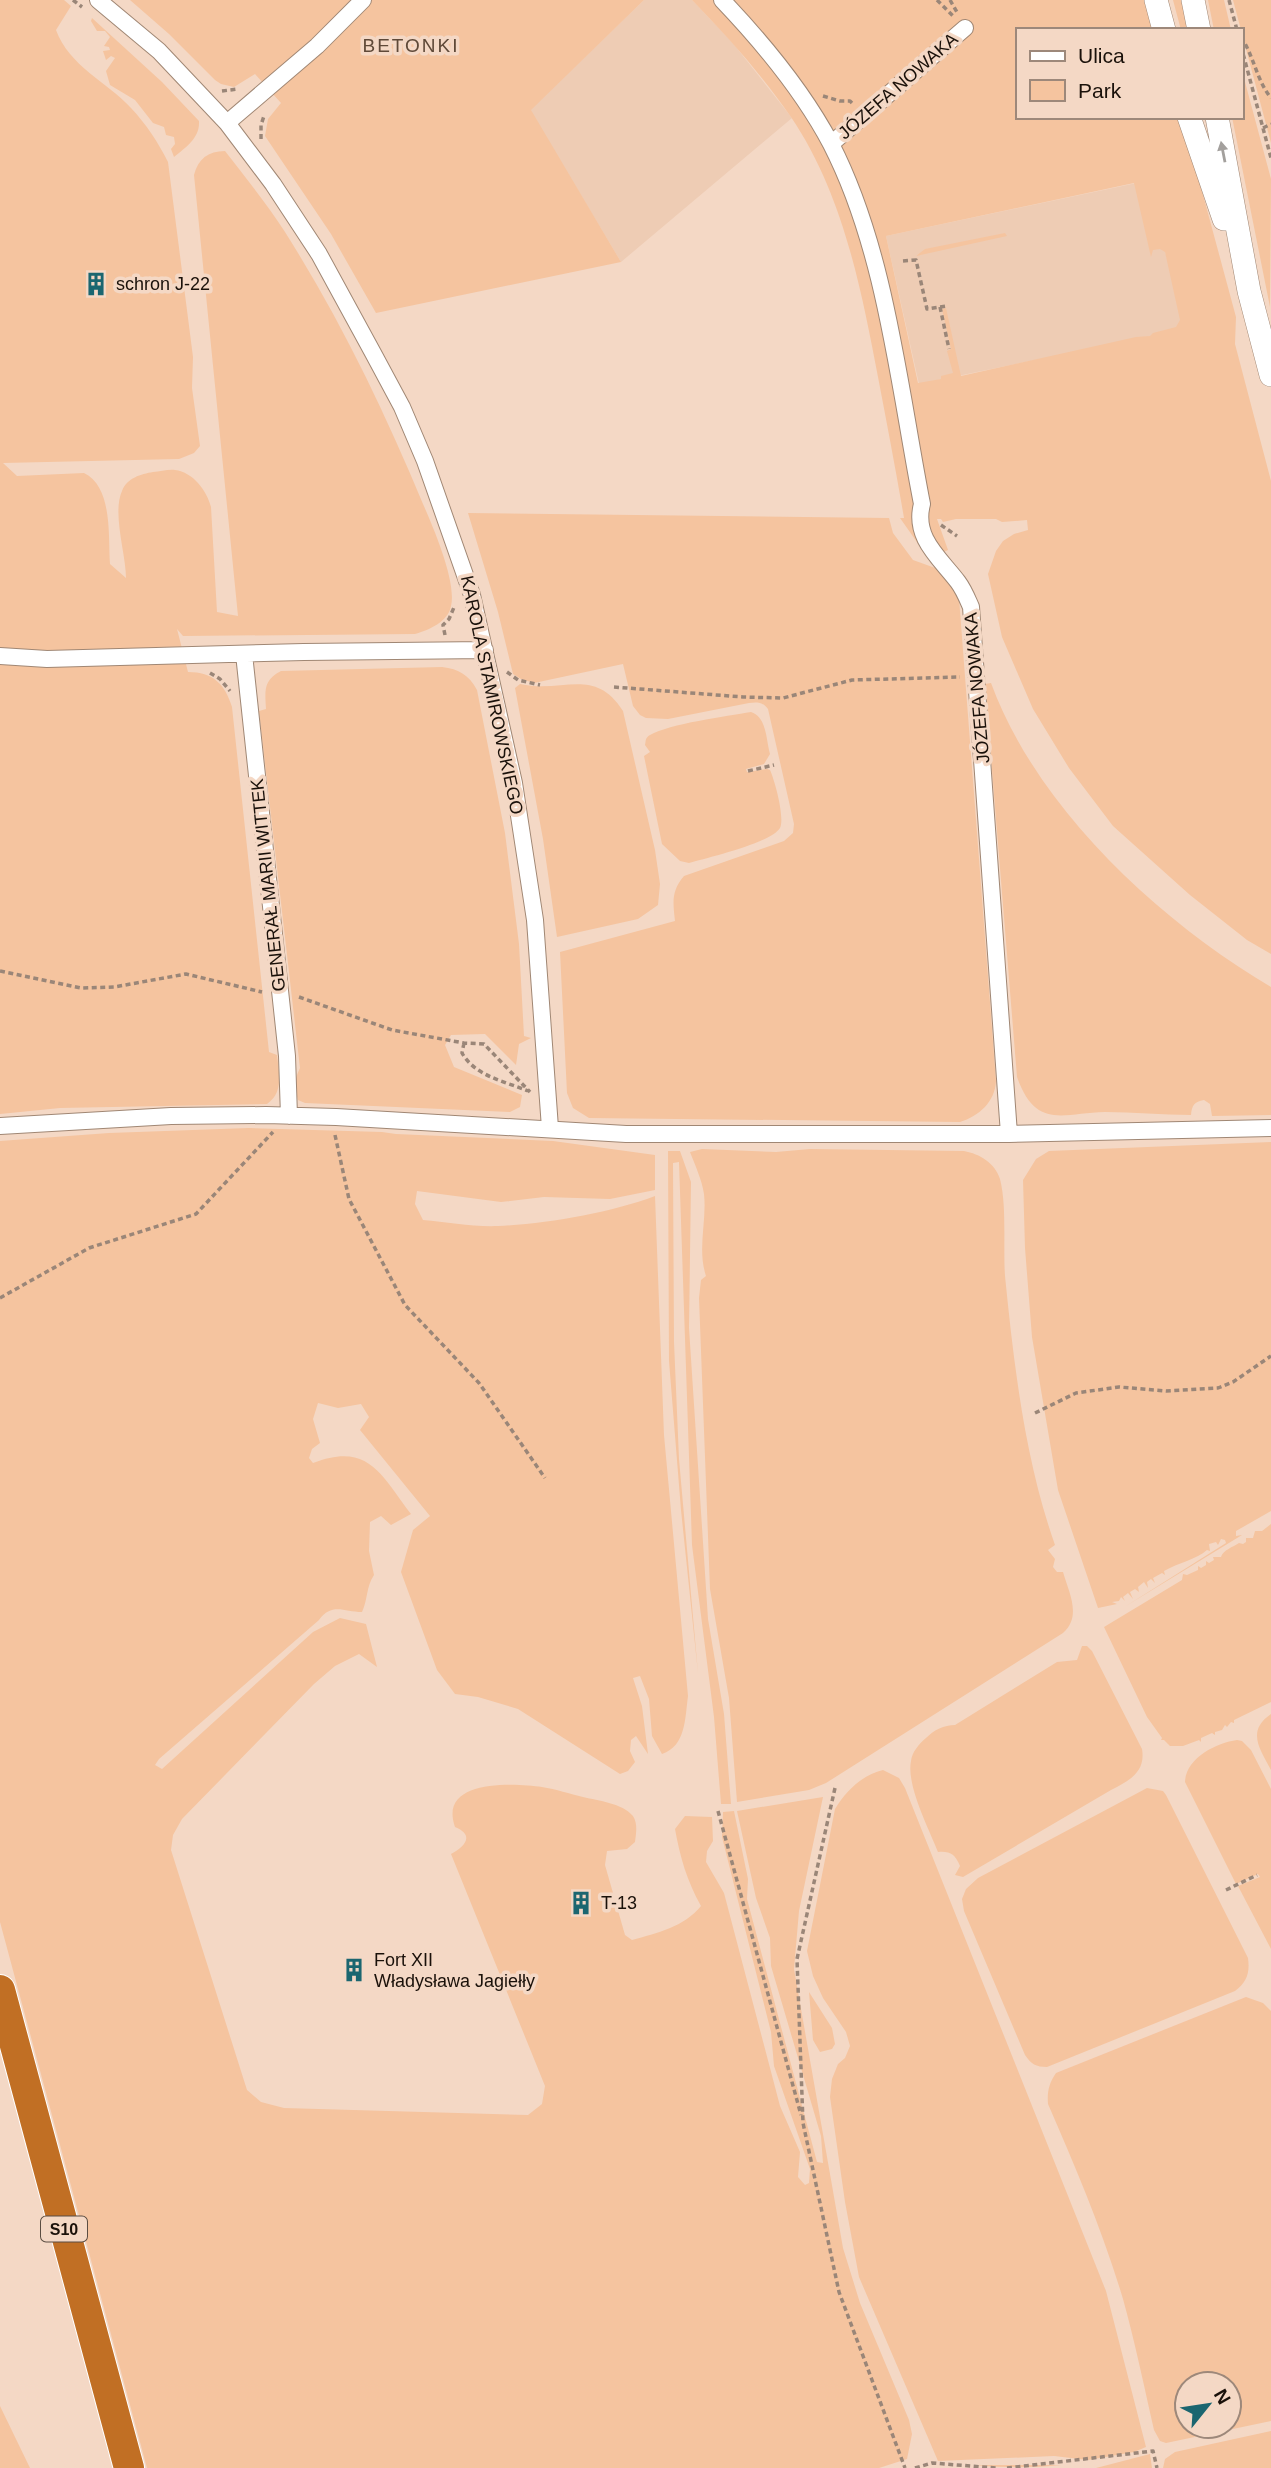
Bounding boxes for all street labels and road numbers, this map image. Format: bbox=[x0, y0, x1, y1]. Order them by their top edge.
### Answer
street label: JÓZEFA NOWAKA bbox=[834, 28, 962, 143]
street label: KAROLA STAMIROWSKIEGO bbox=[457, 574, 527, 816]
street label: JÓZEFA NOWAKA bbox=[959, 612, 994, 764]
street label: GENERAŁ MARII WITTEK bbox=[247, 778, 289, 992]
road number: S10 bbox=[41, 2216, 87, 2242]

